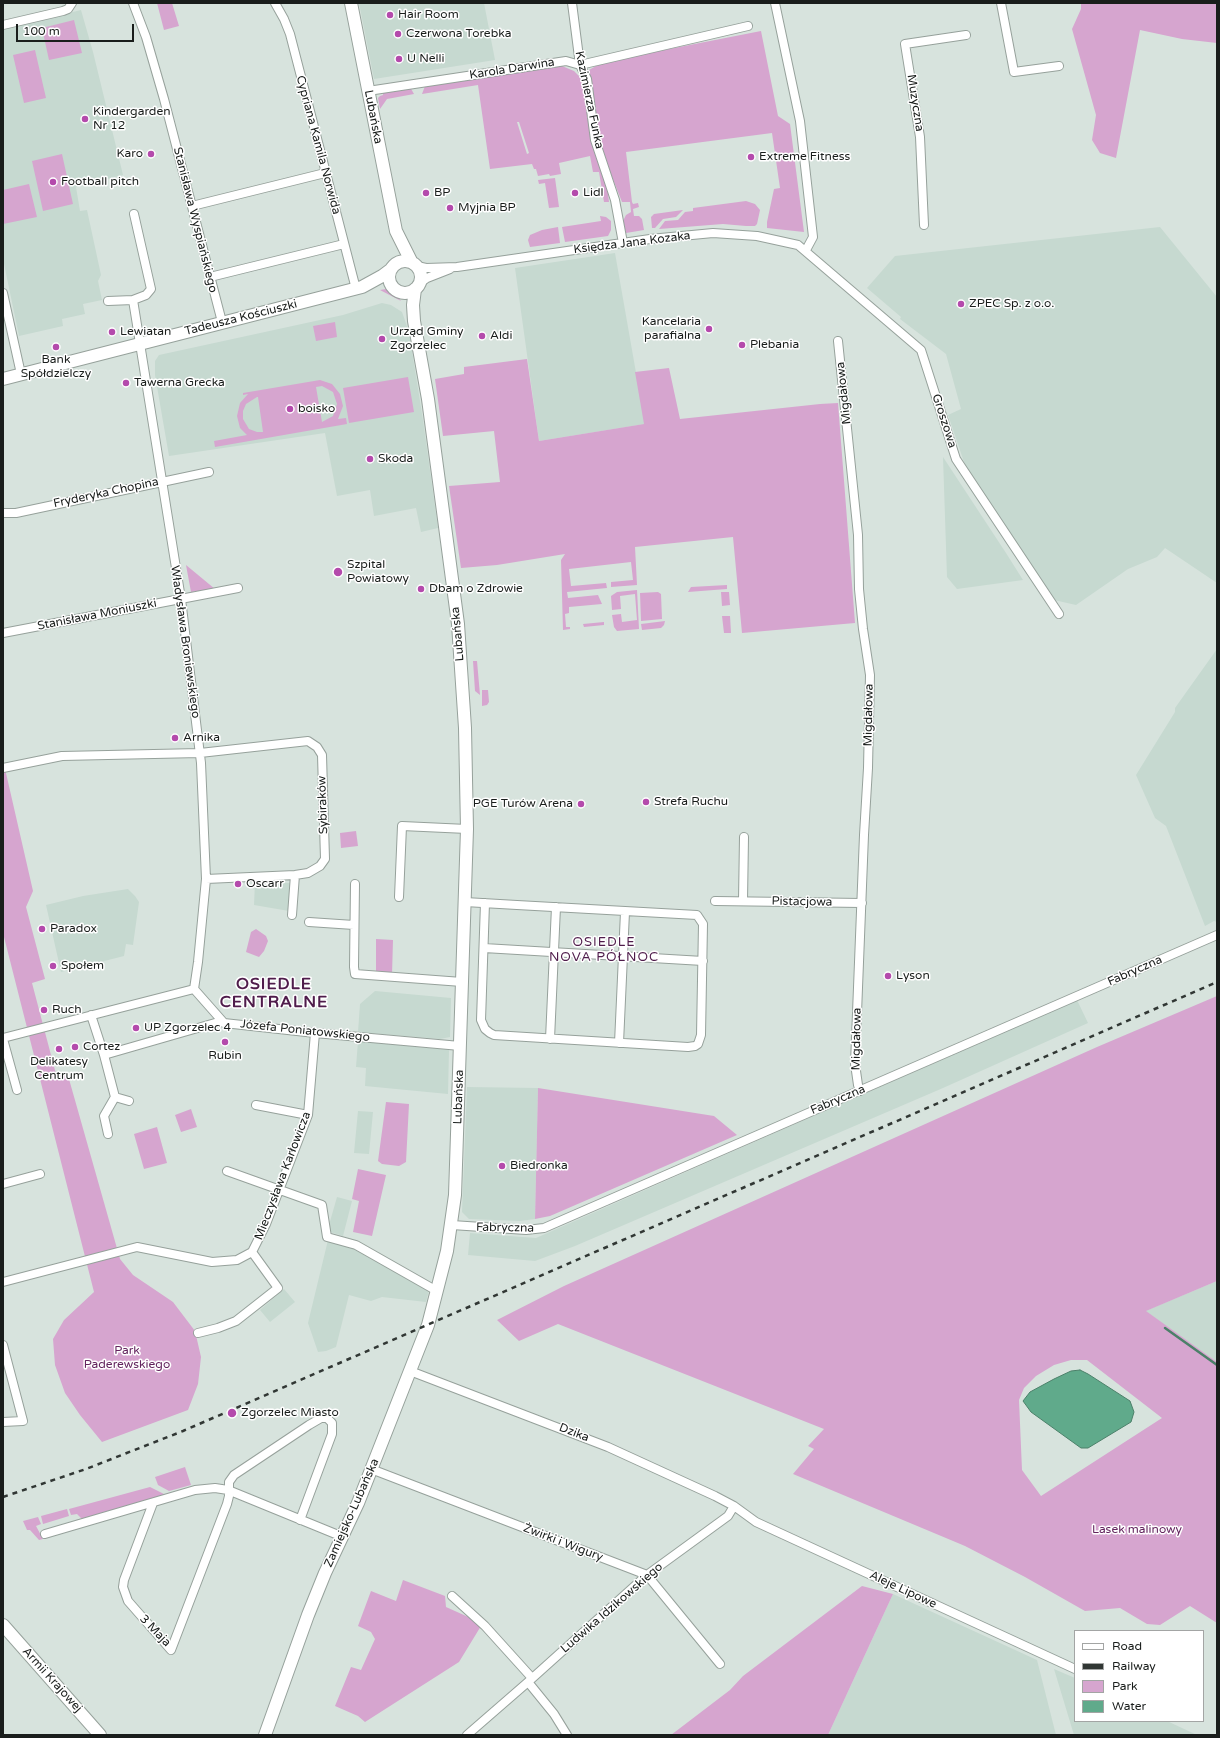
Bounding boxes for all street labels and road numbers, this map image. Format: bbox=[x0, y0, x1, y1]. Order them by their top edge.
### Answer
street label: Kazimierza Funka bbox=[572, 50, 606, 150]
street label: Karola Darwina bbox=[468, 55, 556, 83]
street label: Muzyczna bbox=[903, 73, 927, 133]
street label: Cypriana Kamila Norwida bbox=[293, 74, 343, 216]
street label: Lubańska bbox=[361, 89, 385, 145]
street label: Stanisława Wyspiańskiego bbox=[170, 146, 220, 294]
street label: Księdza Jana Kozaka bbox=[573, 229, 691, 257]
street label: Tadeusza Kościuszki bbox=[183, 297, 299, 339]
street label: Migdałowa bbox=[834, 361, 854, 425]
street label: Groszowa bbox=[929, 392, 959, 450]
street label: Fryderyka Chopina bbox=[52, 475, 160, 511]
street label: Władysława Broniewskiego bbox=[167, 565, 203, 719]
street label: Stanisława Moniuszki bbox=[36, 596, 158, 634]
street label: Lubańska bbox=[448, 606, 468, 662]
street label: Migdałowa bbox=[861, 683, 877, 747]
street label: Sybiraków bbox=[315, 776, 331, 834]
street label: Pistacjowa bbox=[771, 894, 833, 910]
street label: Fabryczna bbox=[1106, 953, 1164, 989]
street label: Migdałowa bbox=[849, 1007, 865, 1071]
street label: Józefa Poniatowskiego bbox=[240, 1017, 370, 1045]
street label: Lubańska bbox=[451, 1069, 467, 1125]
street label: Fabryczna bbox=[808, 1082, 868, 1118]
street label: Mieczysława Karłowicza bbox=[252, 1110, 314, 1242]
street label: Fabryczna bbox=[476, 1220, 534, 1236]
street label: Dzika bbox=[557, 1421, 591, 1445]
street label: Zamiejsko-Lubańska bbox=[322, 1456, 382, 1570]
street label: Żwirki i Wigury bbox=[521, 1521, 605, 1565]
street label: Ludwika Idzikowskiego bbox=[558, 1560, 666, 1656]
street label: Aleje Lipowe bbox=[867, 1568, 939, 1612]
street label: 3 Maja bbox=[136, 1612, 174, 1650]
street label: Armii Krajowej bbox=[19, 1645, 85, 1715]

